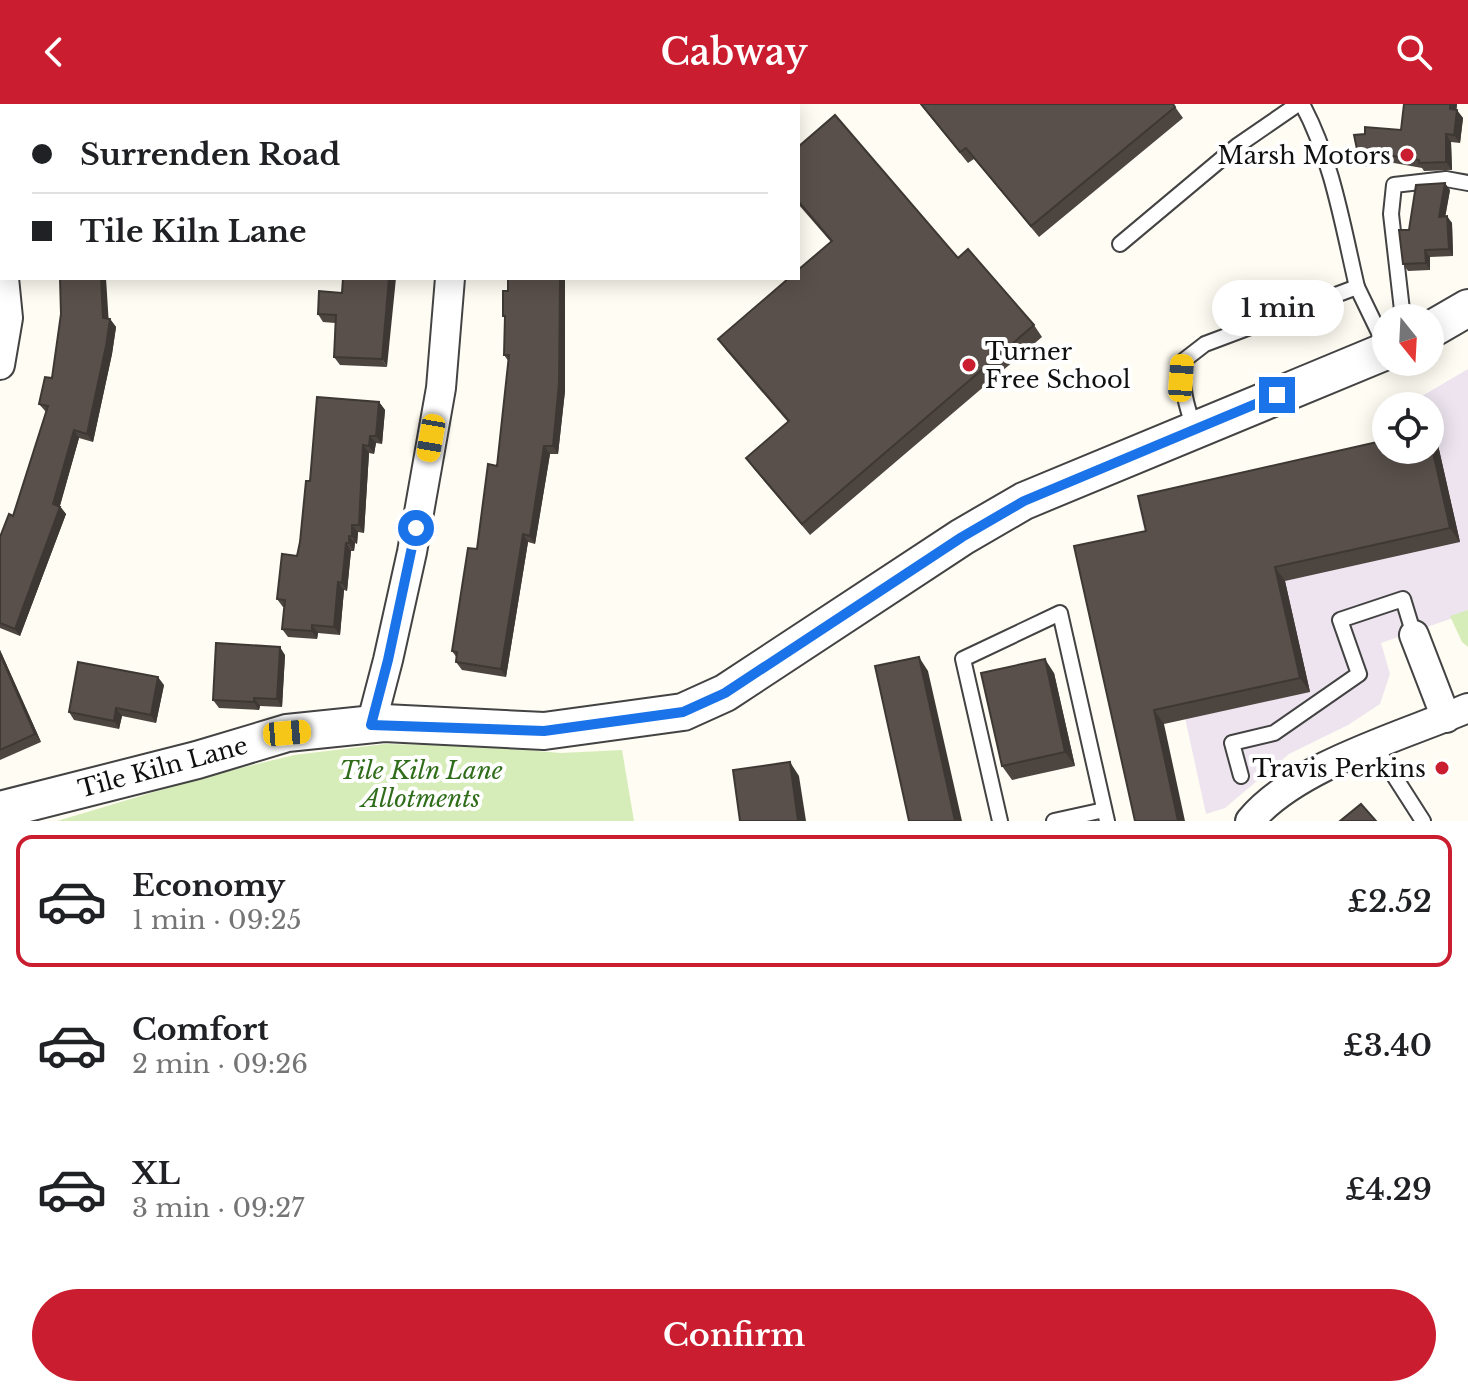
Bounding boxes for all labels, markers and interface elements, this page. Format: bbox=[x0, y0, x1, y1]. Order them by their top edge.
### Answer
icon: back bbox=[32, 30, 76, 74]
text: Cabway bbox=[660, 30, 808, 75]
icon: search bbox=[1392, 30, 1436, 74]
text: Surrenden Road bbox=[80, 136, 340, 173]
place label: Marsh Motors bbox=[1217, 141, 1391, 170]
marker: Marsh Motors bbox=[1398, 146, 1416, 164]
text: Tile Kiln Lane bbox=[80, 213, 307, 250]
callout: 1 min bbox=[1211, 279, 1343, 335]
text: 1 min bbox=[1241, 292, 1315, 324]
north arrow bbox=[1372, 304, 1444, 376]
map controls bbox=[1372, 304, 1444, 464]
place label: Turner Free School bbox=[985, 337, 1131, 394]
car bbox=[1167, 353, 1195, 403]
marker: Turner Free School bbox=[960, 356, 978, 374]
route end bbox=[1259, 377, 1295, 413]
button: locate bbox=[1372, 392, 1444, 464]
car bbox=[415, 412, 447, 464]
route start bbox=[398, 510, 434, 546]
car bbox=[262, 719, 312, 747]
street label: Tile Kiln Lane bbox=[75, 730, 251, 804]
place label: Travis Perkins bbox=[1252, 754, 1426, 783]
park label: Tile Kiln Lane Allotments bbox=[339, 756, 503, 813]
marker: Travis Perkins bbox=[1433, 759, 1451, 777]
icon: car bbox=[36, 865, 108, 937]
text: Economy bbox=[132, 867, 285, 904]
text: £2.52 bbox=[1347, 883, 1432, 920]
text: 1 min · 09:25 bbox=[132, 904, 302, 936]
icon: car bbox=[36, 1009, 108, 1081]
text: Comfort bbox=[132, 1011, 269, 1048]
text: £3.40 bbox=[1343, 1027, 1432, 1064]
text: 2 min · 09:26 bbox=[132, 1048, 308, 1080]
icon: car bbox=[36, 1153, 108, 1225]
text: XL bbox=[132, 1155, 180, 1192]
text: £4.29 bbox=[1345, 1171, 1432, 1208]
text: 3 min · 09:27 bbox=[132, 1192, 304, 1224]
button: Confirm bbox=[32, 1289, 1436, 1381]

